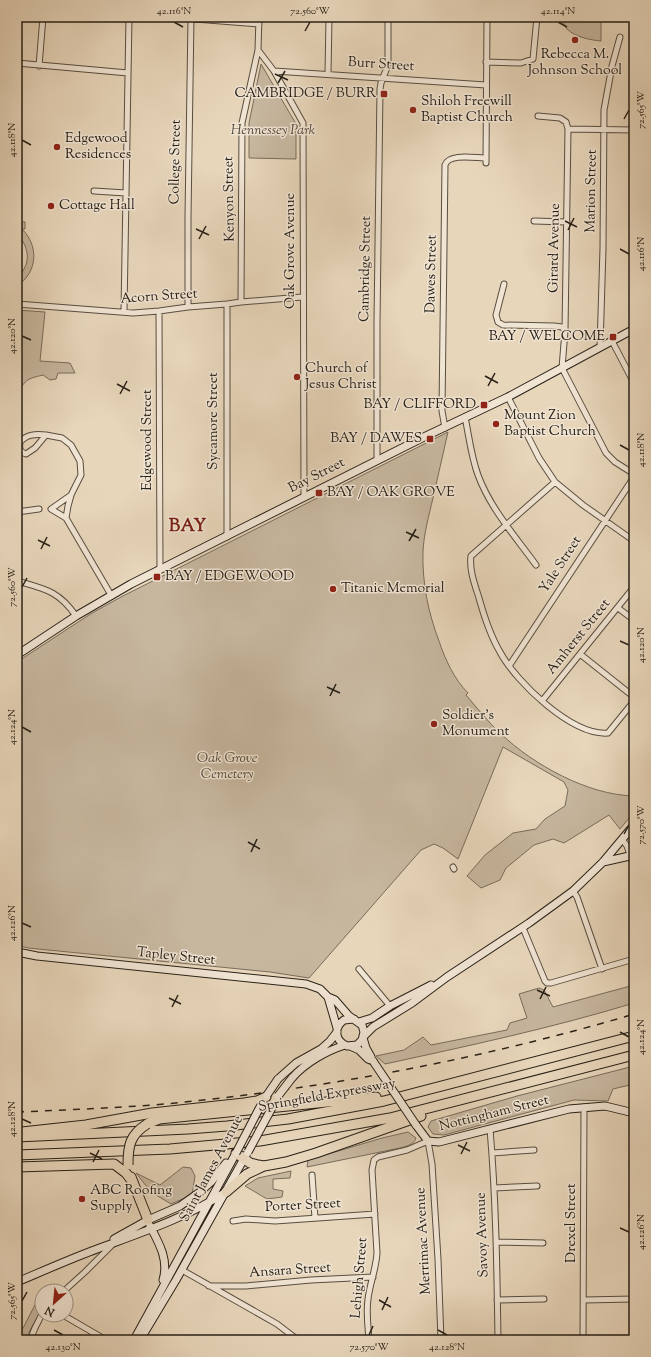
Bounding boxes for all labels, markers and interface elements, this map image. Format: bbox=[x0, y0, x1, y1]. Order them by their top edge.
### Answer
text: 42.116°N bbox=[157, 4, 191, 19]
text: 72.560°W bbox=[290, 4, 330, 19]
text: 42.114°N bbox=[541, 4, 575, 19]
marker: Rebecca M. Johnson School bbox=[570, 35, 580, 45]
place label: Rebecca M. Johnson School bbox=[527, 45, 622, 81]
street label: Burr Street bbox=[347, 53, 415, 77]
place label: CAMBRIDGE / BURR bbox=[235, 84, 376, 104]
marker: CAMBRIDGE / BURR bbox=[379, 89, 389, 99]
text: 72.565°W bbox=[634, 91, 649, 129]
place label: Shiloh Freewill Baptist Church bbox=[421, 92, 513, 128]
marker: Shiloh Freewill Baptist Church bbox=[408, 105, 418, 115]
street label: College Street bbox=[165, 119, 187, 205]
park label: Hennessey Park bbox=[231, 121, 316, 141]
text: 42.118°N bbox=[5, 123, 20, 157]
place label: Edgewood Residences bbox=[65, 129, 131, 165]
marker: Edgewood Residences bbox=[52, 142, 62, 152]
street label: Marion Street bbox=[581, 149, 603, 233]
street label: Kenyon Street bbox=[219, 156, 241, 242]
street label: Oak Grove Avenue bbox=[281, 193, 301, 309]
place label: Cottage Hall bbox=[59, 196, 135, 216]
marker: Cottage Hall bbox=[46, 201, 56, 211]
street label: Girard Avenue bbox=[544, 203, 566, 293]
street label: Cambridge Street bbox=[355, 216, 377, 322]
street label: Dawes Street bbox=[421, 234, 443, 313]
text: 42.116°N bbox=[634, 237, 649, 271]
street label: Acorn Street bbox=[120, 284, 198, 310]
text: 42.120°N bbox=[5, 318, 20, 354]
place label: BAY / WELCOME bbox=[489, 327, 606, 347]
marker: BAY / WELCOME bbox=[608, 332, 618, 342]
place label: Church of Jesus Christ bbox=[304, 359, 377, 395]
street label: Sycamore Street bbox=[204, 372, 224, 470]
marker: Church of Jesus Christ bbox=[292, 372, 302, 382]
street label: Edgewood Street bbox=[138, 389, 158, 491]
place label: BAY / CLIFFORD bbox=[364, 395, 476, 415]
marker: BAY / CLIFFORD bbox=[479, 400, 489, 410]
place label: Mount Zion Baptist Church bbox=[504, 406, 596, 442]
marker: Mount Zion Baptist Church bbox=[491, 419, 501, 429]
place label: BAY / DAWES bbox=[330, 429, 422, 449]
text: 42.118°N bbox=[634, 433, 649, 467]
marker: BAY / DAWES bbox=[425, 434, 435, 444]
street label: Bay Street bbox=[285, 453, 349, 499]
place label: BAY / OAK GROVE bbox=[327, 483, 455, 503]
marker: BAY / OAK GROVE bbox=[314, 488, 324, 498]
district label: BAY bbox=[169, 514, 207, 540]
street label: Yale Street bbox=[535, 532, 587, 598]
text: 72.560°W bbox=[5, 567, 20, 607]
place label: BAY / EDGEWOOD bbox=[165, 567, 294, 587]
marker: BAY / EDGEWOOD bbox=[152, 572, 162, 582]
place label: Titanic Memorial bbox=[341, 579, 445, 599]
marker: Titanic Memorial bbox=[328, 584, 338, 594]
street label: Amherst Street bbox=[542, 595, 616, 679]
text: 42.120°N bbox=[634, 627, 649, 663]
place label: Soldier's Monument bbox=[442, 706, 510, 742]
text: 42.124°N bbox=[5, 709, 20, 745]
marker: Soldier's Monument bbox=[429, 719, 439, 729]
park label: Oak Grove Cemetery bbox=[197, 749, 258, 785]
text: 72.570°W bbox=[634, 805, 649, 845]
text: 42.126°N bbox=[5, 905, 20, 941]
street label: Tapley Street bbox=[136, 943, 216, 971]
text: 42.124°N bbox=[634, 1019, 649, 1055]
street label: Springfield Expressway bbox=[257, 1074, 397, 1118]
street label: Nottingham Street bbox=[437, 1091, 551, 1137]
text: 42.128°N bbox=[5, 1101, 20, 1137]
street label: Saint James Avenue bbox=[175, 1112, 249, 1226]
place label: ABC Roofing Supply bbox=[90, 1181, 172, 1217]
street label: Drexel Street bbox=[562, 1183, 582, 1263]
street label: Merrimac Avenue bbox=[411, 1187, 437, 1295]
street label: Savoy Avenue bbox=[472, 1192, 494, 1278]
marker: ABC Roofing Supply bbox=[77, 1194, 87, 1204]
street label: Porter Street bbox=[265, 1194, 342, 1218]
text: 42.126°N bbox=[634, 1214, 649, 1250]
street label: Lehigh Street bbox=[346, 1236, 374, 1319]
street label: Ansara Street bbox=[248, 1258, 332, 1284]
text: 72.565°W bbox=[5, 1282, 20, 1320]
north arrow bbox=[34, 1283, 74, 1323]
text: N bbox=[42, 1302, 58, 1321]
text: 42.130°N bbox=[45, 1340, 81, 1355]
text: 72.570°W bbox=[349, 1340, 389, 1355]
text: 42.128°N bbox=[429, 1340, 465, 1355]

